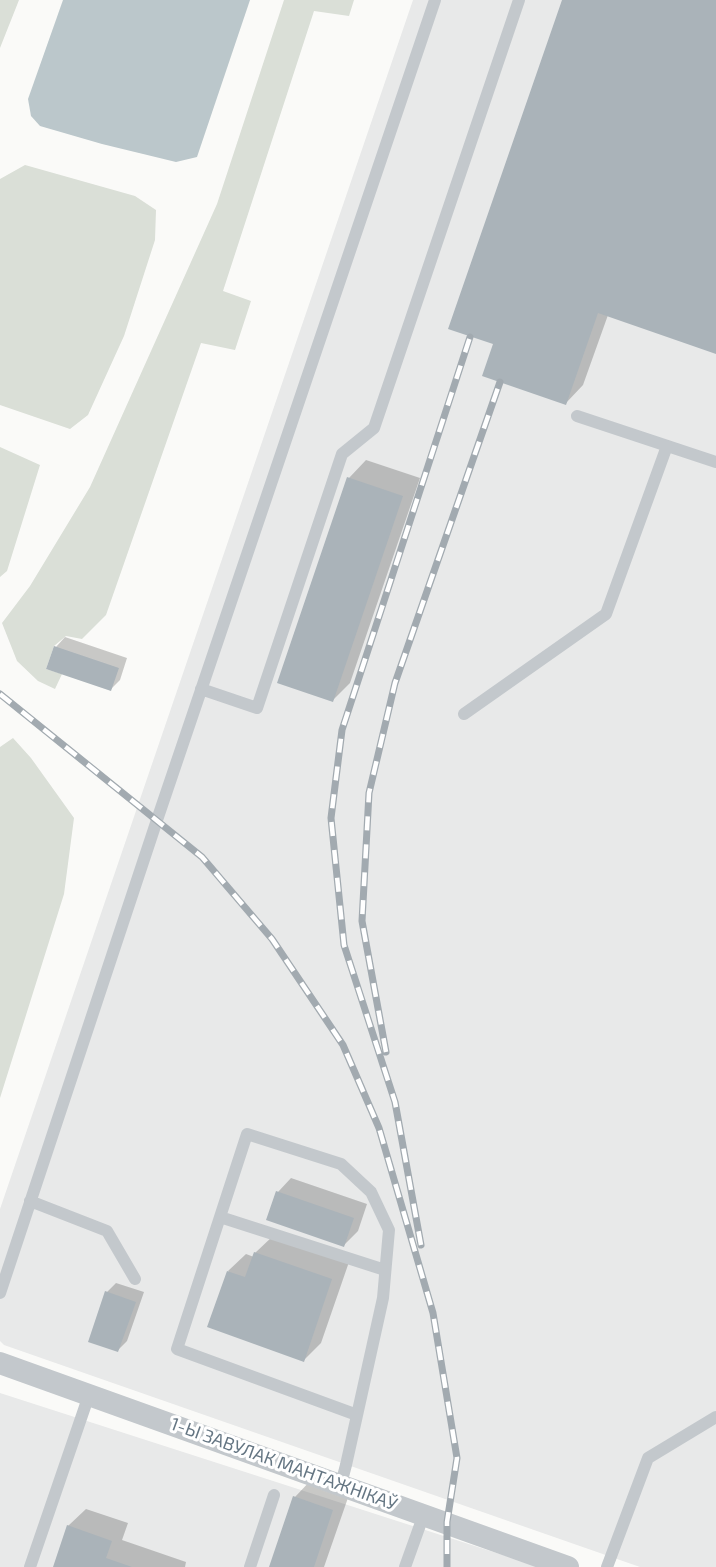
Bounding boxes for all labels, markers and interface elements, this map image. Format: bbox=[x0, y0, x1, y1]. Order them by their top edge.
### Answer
street label: 1-Ы ЗАВУЛАК МАНТАЖНІКАЎ bbox=[168, 1413, 400, 1515]

